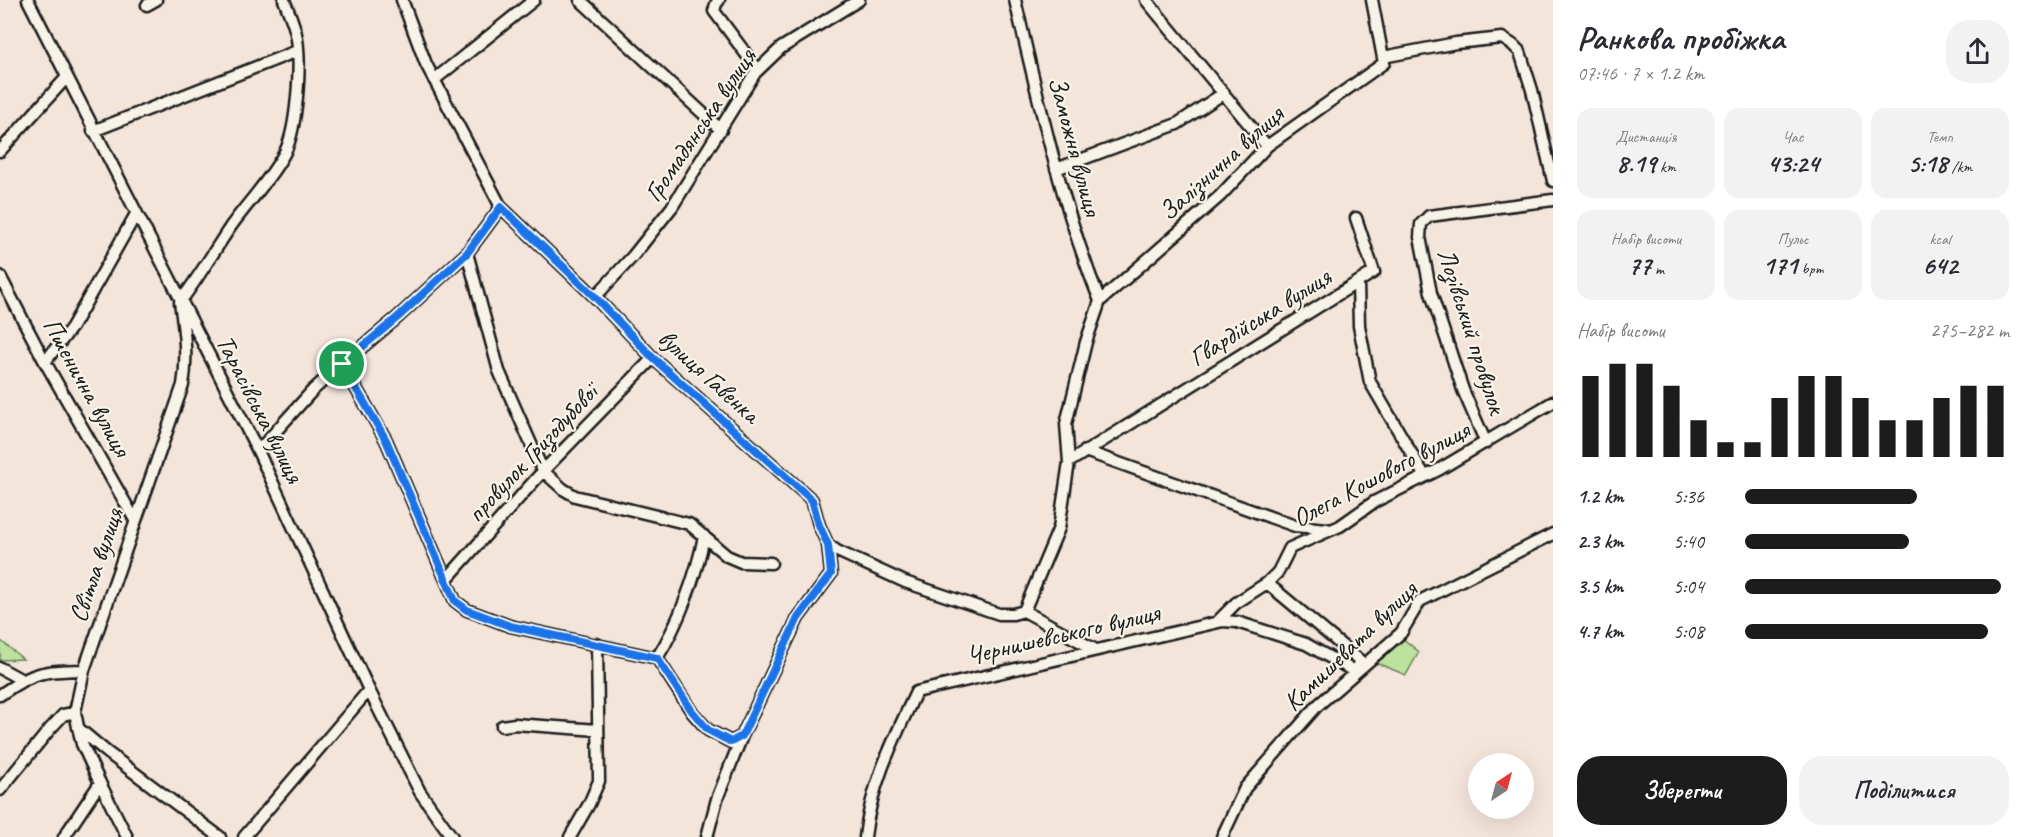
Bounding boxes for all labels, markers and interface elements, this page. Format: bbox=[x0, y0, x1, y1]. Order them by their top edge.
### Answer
text: Ранкова пробіжка bbox=[1577, 17, 1784, 59]
button: share bbox=[1946, 20, 2009, 83]
street label: Громадянська вулиця bbox=[637, 41, 764, 208]
text: 07:46 · 7 × 1.2 km bbox=[1577, 61, 1704, 86]
street label: Заможня вулиця bbox=[1041, 73, 1110, 221]
street label: Залізнична вулиця bbox=[1152, 97, 1292, 228]
text: Дистанція bbox=[1615, 127, 1677, 147]
text: Час bbox=[1782, 127, 1804, 147]
text: Темп bbox=[1927, 127, 1953, 147]
text: 8.19 bbox=[1616, 147, 1656, 180]
text: 43:24 bbox=[1767, 147, 1819, 180]
text: 5:18 bbox=[1908, 147, 1948, 180]
text: km bbox=[1656, 157, 1676, 177]
text: /km bbox=[1948, 157, 1972, 177]
text: Набір висоти bbox=[1611, 229, 1681, 249]
text: Пульс bbox=[1778, 229, 1808, 249]
text: kcal bbox=[1929, 229, 1951, 249]
street label: Лозівський провулок bbox=[1429, 244, 1515, 420]
text: 77 bbox=[1628, 249, 1651, 282]
text: 171 bbox=[1763, 249, 1798, 282]
text: 642 bbox=[1922, 249, 1958, 282]
street label: Гвардійська вулиця bbox=[1183, 259, 1338, 374]
text: m bbox=[1651, 259, 1664, 279]
text: bpm bbox=[1798, 259, 1823, 279]
street label: Пшенична вулиця bbox=[35, 312, 140, 464]
text: Набір висоти bbox=[1577, 318, 1664, 343]
text: 275–282 m bbox=[1930, 318, 2009, 343]
street label: вулиця Гавенка bbox=[651, 322, 769, 432]
street label: Тарасівська вулиця bbox=[209, 330, 312, 490]
pin bbox=[316, 338, 367, 389]
icon: arrive bbox=[325, 347, 358, 380]
street label: провулок Гризодубової bbox=[459, 373, 609, 530]
street label: Олега Кошового вулиця bbox=[1287, 412, 1477, 535]
text: 1.2 km bbox=[1577, 484, 1624, 509]
text: 5:36 bbox=[1673, 484, 1704, 509]
street label: Світла вулиця bbox=[61, 502, 131, 626]
text: 2.3 km bbox=[1577, 529, 1624, 554]
text: 5:40 bbox=[1673, 529, 1704, 554]
street label: Камишевата вулиця bbox=[1276, 573, 1425, 718]
text: 3.5 km bbox=[1577, 574, 1623, 599]
text: 5:04 bbox=[1673, 574, 1704, 599]
street label: Чернишевського вулиця bbox=[963, 595, 1164, 672]
text: 4.7 km bbox=[1577, 619, 1623, 644]
text: 5:08 bbox=[1673, 619, 1704, 644]
north arrow bbox=[1468, 753, 1534, 819]
map controls bbox=[1468, 753, 1534, 819]
button: Зберегти bbox=[1577, 756, 1787, 825]
button: Поділитися bbox=[1799, 756, 2009, 825]

